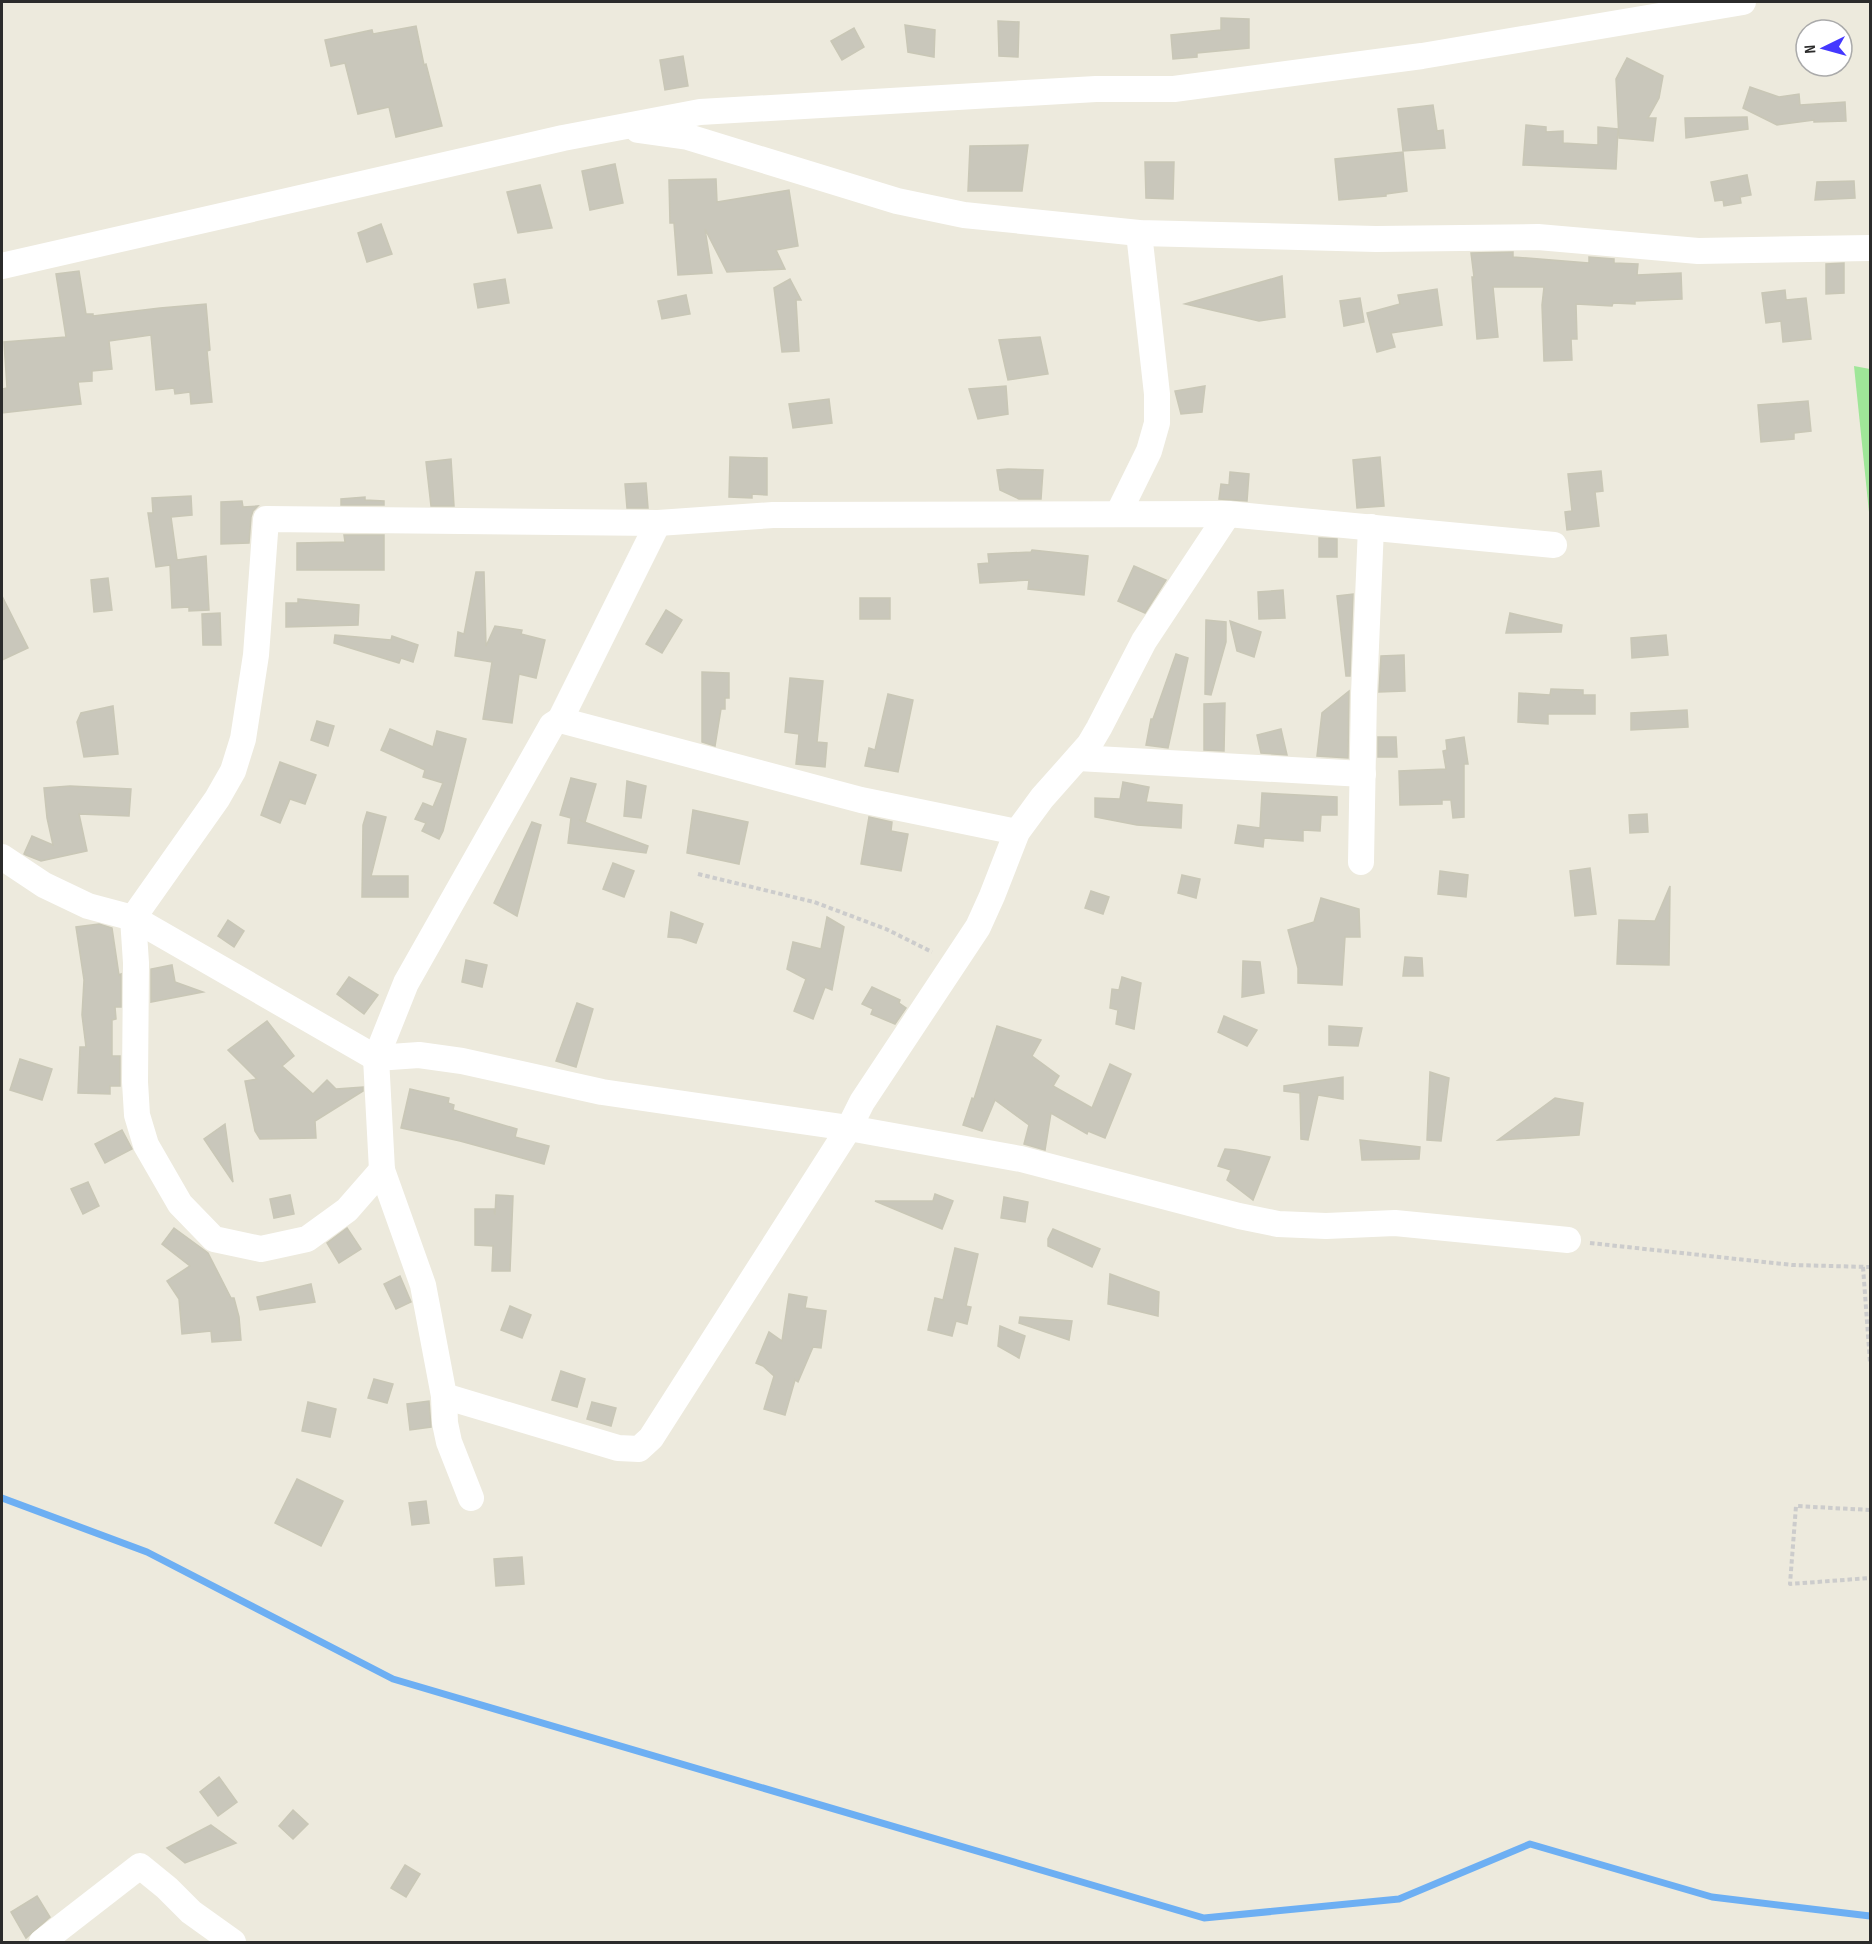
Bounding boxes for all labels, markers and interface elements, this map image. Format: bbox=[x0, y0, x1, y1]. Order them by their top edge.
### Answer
north arrow bbox=[1794, 18, 1854, 78]
text: N bbox=[1801, 44, 1820, 54]

